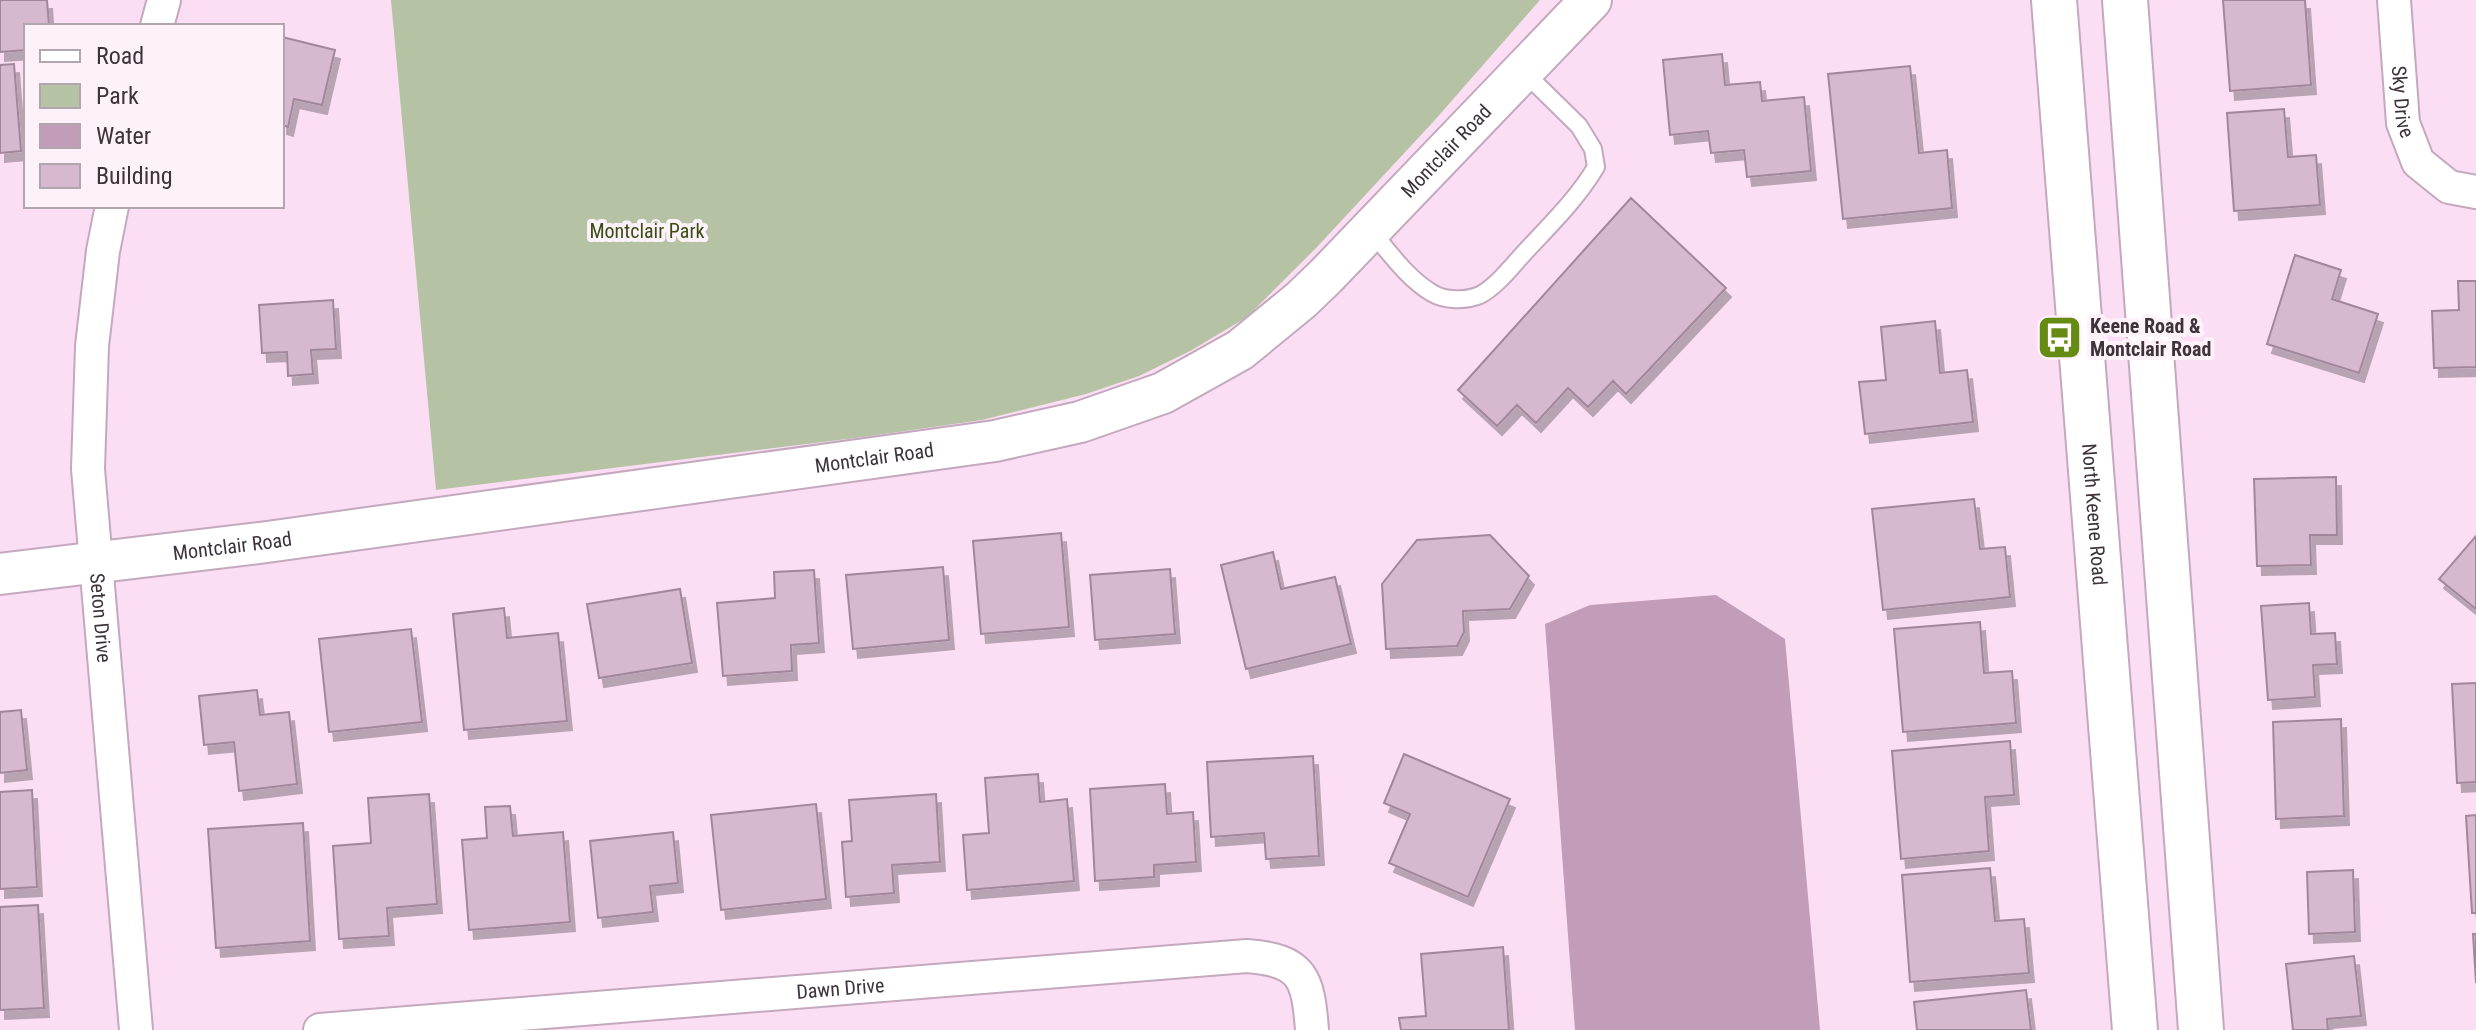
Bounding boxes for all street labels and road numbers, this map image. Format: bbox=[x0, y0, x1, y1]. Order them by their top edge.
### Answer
street label: Sky Drive bbox=[2387, 65, 2420, 141]
street label: Montclair Road bbox=[1396, 99, 1496, 202]
street label: Montclair Road bbox=[813, 438, 935, 478]
street label: North Keene Road bbox=[2077, 442, 2112, 586]
street label: Montclair Road bbox=[171, 527, 293, 565]
street label: Seton Drive bbox=[85, 572, 117, 664]
street label: Dawn Drive bbox=[795, 973, 885, 1004]

